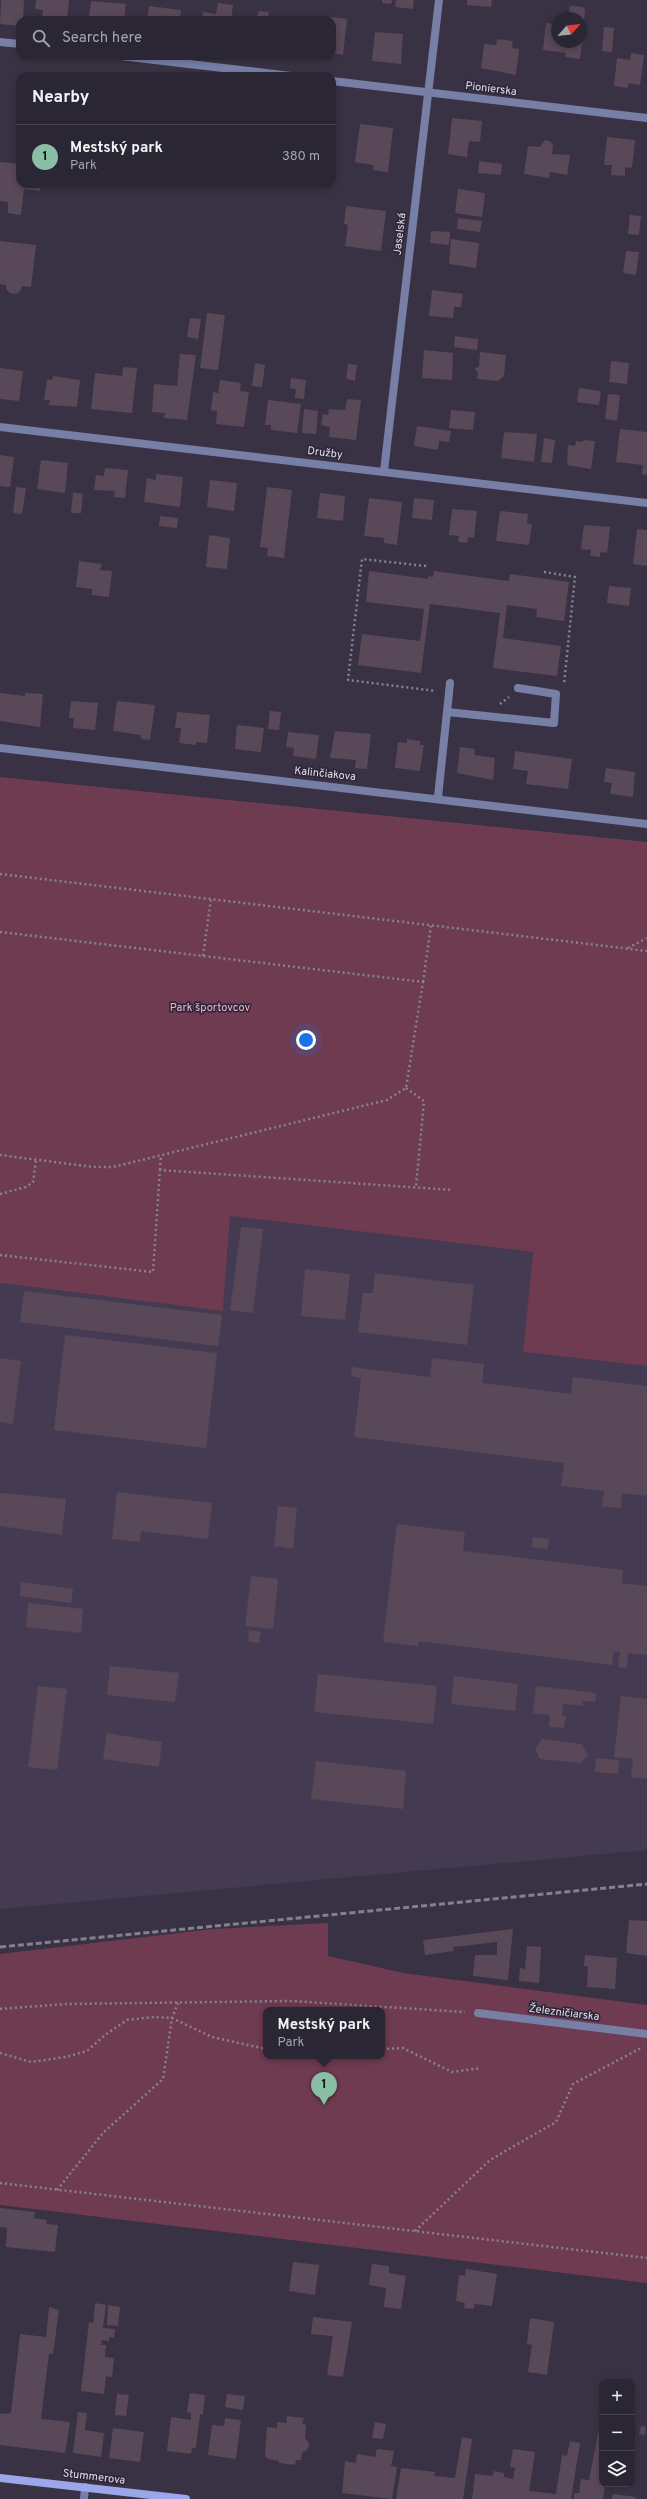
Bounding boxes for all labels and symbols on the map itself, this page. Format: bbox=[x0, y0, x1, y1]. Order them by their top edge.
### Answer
north arrow bbox=[551, 12, 587, 48]
street label: Pionierska bbox=[465, 79, 518, 99]
street label: Jaselská bbox=[390, 212, 410, 256]
street label: Družby bbox=[307, 444, 344, 462]
street label: Kalinčiakova bbox=[294, 764, 357, 784]
park label: Park športovcov bbox=[170, 1001, 251, 1015]
your location bbox=[296, 1030, 316, 1050]
street label: Železničiarska bbox=[528, 2001, 600, 2024]
pin: 1 bbox=[311, 2072, 337, 2105]
street label: Stummerova bbox=[62, 2466, 126, 2488]

